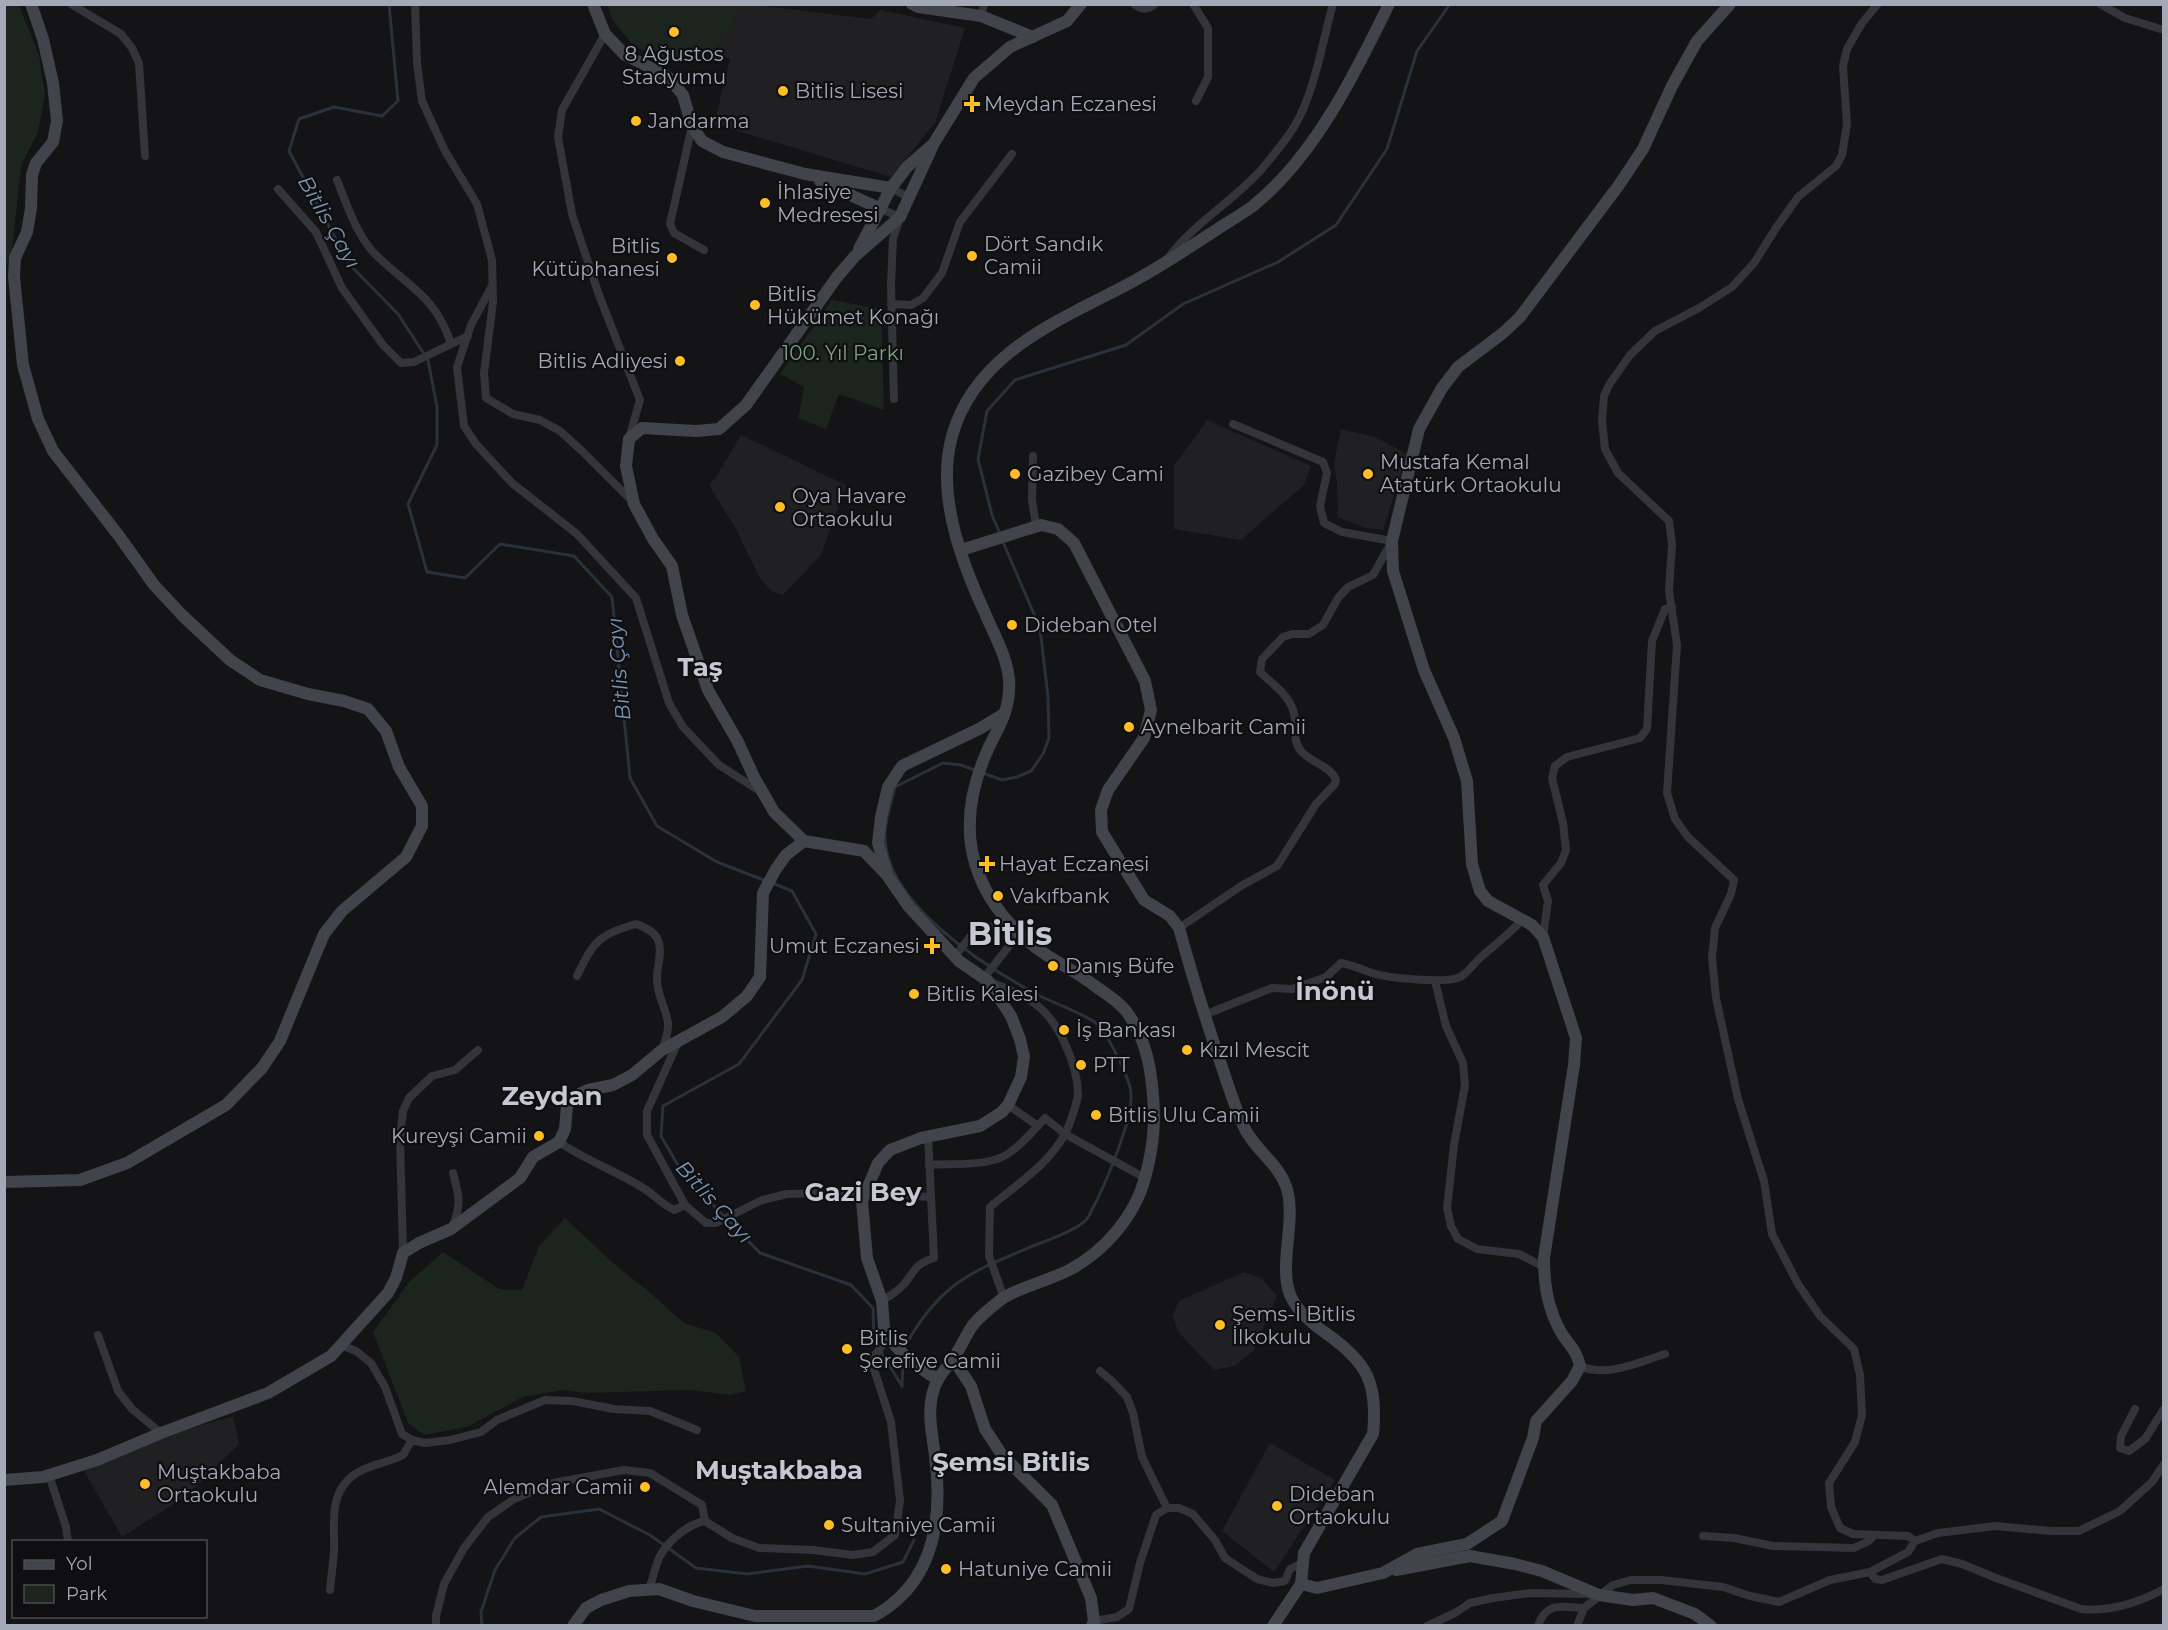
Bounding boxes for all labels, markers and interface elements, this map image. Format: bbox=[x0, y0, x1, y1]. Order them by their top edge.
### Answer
marker: 8 Ağustos Stadyumu bbox=[667, 25, 681, 39]
place label: 8 Ağustos Stadyumu bbox=[622, 42, 726, 89]
place label: Bitlis Lisesi bbox=[795, 79, 903, 103]
marker: Bitlis Lisesi bbox=[776, 84, 790, 98]
place label: Meydan Eczanesi bbox=[984, 92, 1157, 116]
marker: Meydan Eczanesi bbox=[965, 97, 979, 111]
place label: Jandarma bbox=[647, 109, 750, 133]
marker: Jandarma bbox=[629, 114, 643, 128]
water label: Bitlis Çayı bbox=[293, 171, 366, 273]
place label: İhlasiye Medresesi bbox=[777, 180, 879, 227]
marker: İhlasiye Medresesi bbox=[758, 196, 772, 210]
place label: Dört Sandık Camii bbox=[984, 232, 1103, 279]
place label: Bitlis Kütüphanesi bbox=[532, 234, 660, 281]
marker: Dört Sandık Camii bbox=[965, 249, 979, 263]
marker: Bitlis Kütüphanesi bbox=[665, 251, 679, 265]
place label: Bitlis Hükümet Konağı bbox=[767, 282, 939, 329]
marker: Bitlis Hükümet Konağı bbox=[748, 298, 762, 312]
park label: 100. Yıl Parkı bbox=[782, 341, 904, 365]
place label: Bitlis Adliyesi bbox=[538, 349, 668, 373]
marker: Bitlis Adliyesi bbox=[673, 354, 687, 368]
place label: Mustafa Kemal Atatürk Ortaokulu bbox=[1380, 450, 1562, 497]
place label: Gazibey Cami bbox=[1027, 462, 1164, 486]
marker: Gazibey Cami bbox=[1008, 467, 1022, 481]
marker: Mustafa Kemal Atatürk Ortaokulu bbox=[1361, 467, 1375, 481]
place label: Oya Havare Ortaokulu bbox=[792, 484, 906, 531]
marker: Oya Havare Ortaokulu bbox=[773, 500, 787, 514]
place label: Dideban Otel bbox=[1024, 613, 1158, 637]
water label: Bitlis Çayı bbox=[602, 617, 635, 721]
marker: Dideban Otel bbox=[1005, 618, 1019, 632]
district label: Taş bbox=[677, 651, 723, 683]
place label: Aynelbarit Camii bbox=[1141, 715, 1306, 739]
marker: Aynelbarit Camii bbox=[1122, 720, 1136, 734]
place label: Hayat Eczanesi bbox=[999, 852, 1149, 876]
marker: Hayat Eczanesi bbox=[980, 857, 994, 871]
place label: Vakıfbank bbox=[1010, 884, 1109, 908]
marker: Vakıfbank bbox=[991, 889, 1005, 903]
district label: Bitlis bbox=[968, 914, 1052, 953]
place label: Umut Eczanesi bbox=[769, 934, 920, 958]
marker: Umut Eczanesi bbox=[925, 939, 939, 953]
place label: Danış Büfe bbox=[1065, 954, 1174, 978]
marker: Danış Büfe bbox=[1046, 959, 1060, 973]
district label: İnönü bbox=[1295, 975, 1375, 1007]
place label: Bitlis Kalesi bbox=[926, 982, 1039, 1006]
marker: Bitlis Kalesi bbox=[907, 987, 921, 1001]
place label: İş Bankası bbox=[1076, 1018, 1176, 1042]
marker: İş Bankası bbox=[1057, 1023, 1071, 1037]
place label: Kızıl Mescit bbox=[1199, 1038, 1310, 1062]
marker: Kızıl Mescit bbox=[1180, 1043, 1194, 1057]
place label: PTT bbox=[1093, 1053, 1130, 1077]
marker: PTT bbox=[1074, 1058, 1088, 1072]
district label: Zeydan bbox=[502, 1080, 602, 1112]
place label: Bitlis Ulu Camii bbox=[1108, 1103, 1260, 1127]
marker: Bitlis Ulu Camii bbox=[1089, 1108, 1103, 1122]
place label: Kureyşi Camii bbox=[391, 1124, 527, 1148]
marker: Kureyşi Camii bbox=[532, 1129, 546, 1143]
water label: Bitlis Çayı bbox=[671, 1155, 758, 1248]
district label: Gazi Bey bbox=[804, 1176, 922, 1208]
place label: Şems-İ Bitlis İlkokulu bbox=[1232, 1302, 1355, 1349]
marker: Şems-İ Bitlis İlkokulu bbox=[1213, 1318, 1227, 1332]
place label: Bitlis Şerefiye Camii bbox=[859, 1326, 1001, 1373]
marker: Bitlis Şerefiye Camii bbox=[840, 1342, 854, 1356]
district label: Şemsi Bitlis bbox=[932, 1446, 1090, 1478]
district label: Muştakbaba bbox=[695, 1454, 863, 1486]
place label: Muştakbaba Ortaokulu bbox=[157, 1460, 281, 1507]
place label: Alemdar Camii bbox=[484, 1475, 633, 1499]
marker: Muştakbaba Ortaokulu bbox=[138, 1477, 152, 1491]
marker: Alemdar Camii bbox=[638, 1480, 652, 1494]
place label: Dideban Ortaokulu bbox=[1289, 1482, 1390, 1529]
marker: Dideban Ortaokulu bbox=[1270, 1499, 1284, 1513]
place label: Sultaniye Camii bbox=[841, 1513, 996, 1537]
marker: Sultaniye Camii bbox=[822, 1518, 836, 1532]
legend bbox=[12, 1540, 207, 1618]
text: Yol bbox=[66, 1553, 92, 1575]
place label: Hatuniye Camii bbox=[958, 1557, 1112, 1581]
marker: Hatuniye Camii bbox=[939, 1562, 953, 1576]
text: Park bbox=[66, 1583, 107, 1605]

